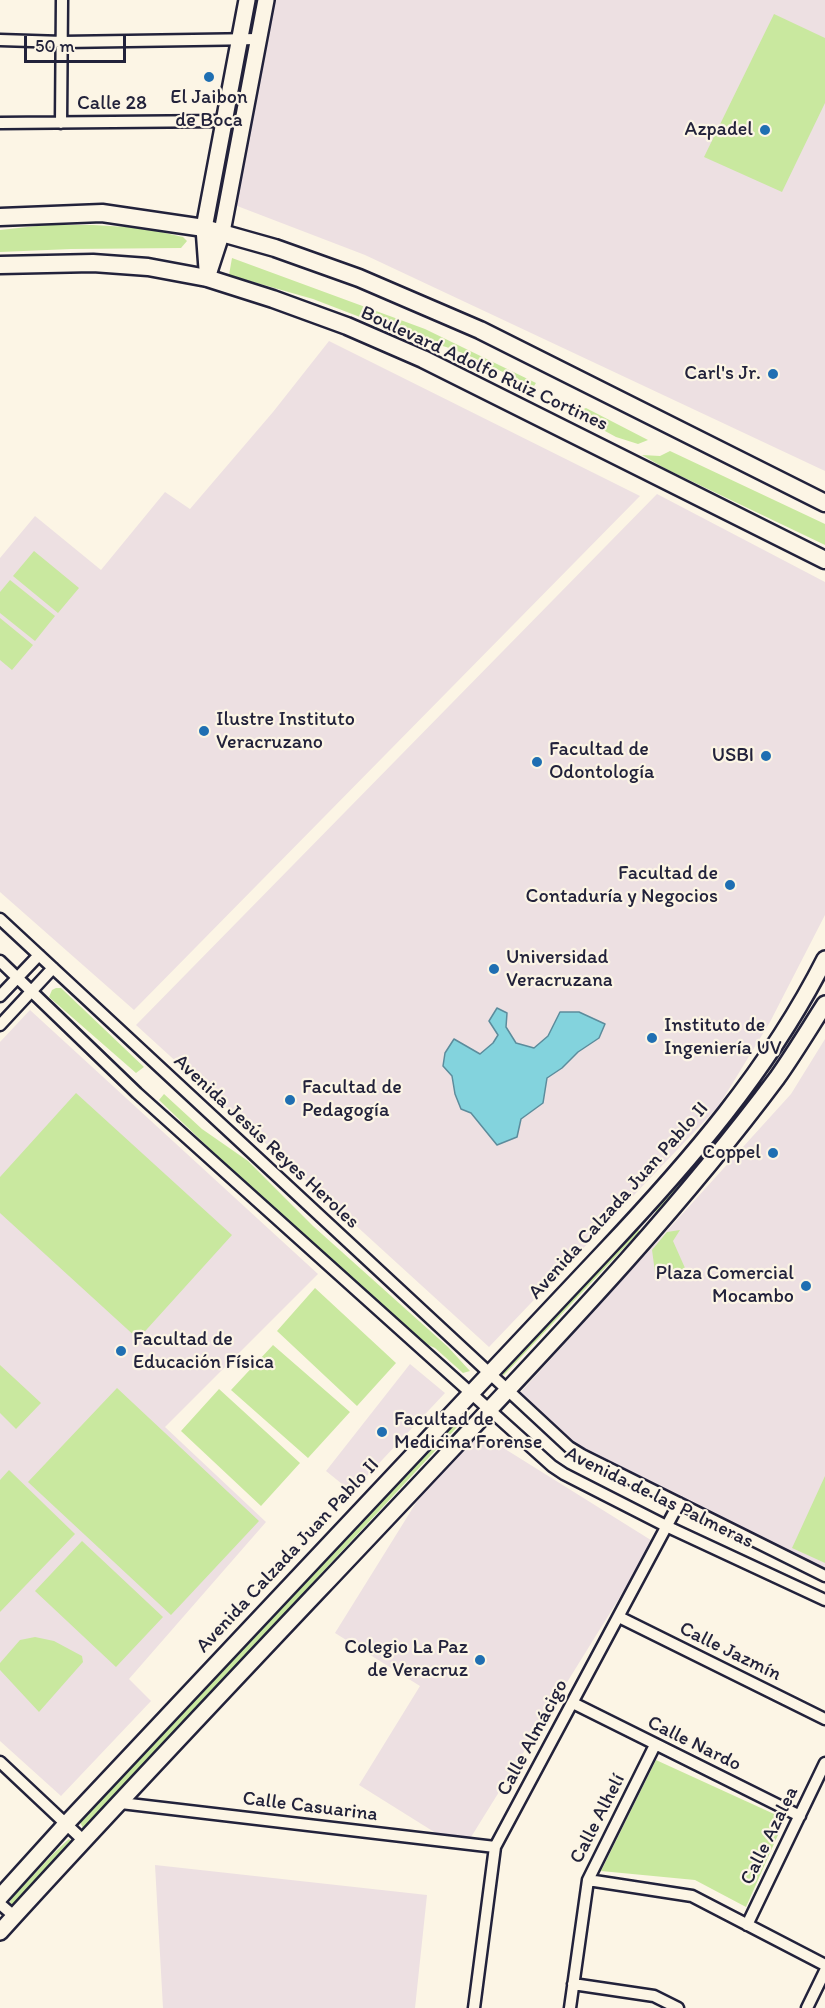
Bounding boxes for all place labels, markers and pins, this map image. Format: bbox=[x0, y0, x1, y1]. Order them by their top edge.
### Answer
marker: El Jaibon de Boca bbox=[202, 70, 216, 84]
place label: El Jaibon de Boca bbox=[170, 86, 248, 133]
place label: Azpadel bbox=[685, 118, 753, 142]
marker: Azpadel bbox=[758, 123, 772, 137]
place label: Carl's Jr. bbox=[684, 362, 761, 386]
marker: Carl's Jr. bbox=[766, 367, 780, 381]
place label: Ilustre Instituto Veracruzano bbox=[216, 708, 355, 755]
marker: Ilustre Instituto Veracruzano bbox=[197, 724, 211, 738]
place label: Facultad de Odontología bbox=[549, 738, 654, 785]
place label: USBI bbox=[712, 744, 754, 768]
marker: USBI bbox=[759, 749, 773, 763]
marker: Facultad de Odontología bbox=[530, 755, 544, 769]
place label: Facultad de Contaduría y Negocios bbox=[526, 862, 718, 909]
marker: Facultad de Contaduría y Negocios bbox=[723, 878, 737, 892]
place label: Universidad Veracruzana bbox=[506, 946, 613, 993]
marker: Universidad Veracruzana bbox=[487, 962, 501, 976]
place label: Instituto de Ingeniería UV bbox=[664, 1014, 782, 1061]
marker: Instituto de Ingeniería UV bbox=[645, 1031, 659, 1045]
place label: Facultad de Pedagogía bbox=[302, 1076, 402, 1123]
marker: Facultad de Pedagogía bbox=[283, 1093, 297, 1107]
place label: Coppel bbox=[702, 1141, 761, 1165]
marker: Coppel bbox=[766, 1146, 780, 1160]
place label: Plaza Comercial Mocambo bbox=[656, 1262, 794, 1309]
marker: Plaza Comercial Mocambo bbox=[799, 1279, 813, 1293]
place label: Facultad de Educación Física bbox=[133, 1328, 274, 1375]
marker: Facultad de Educación Física bbox=[114, 1344, 128, 1358]
place label: Facultad de Medicina Forense bbox=[394, 1408, 542, 1455]
marker: Facultad de Medicina Forense bbox=[375, 1425, 389, 1439]
place label: Colegio La Paz de Veracruz bbox=[344, 1636, 468, 1683]
marker: Colegio La Paz de Veracruz bbox=[473, 1653, 487, 1667]

